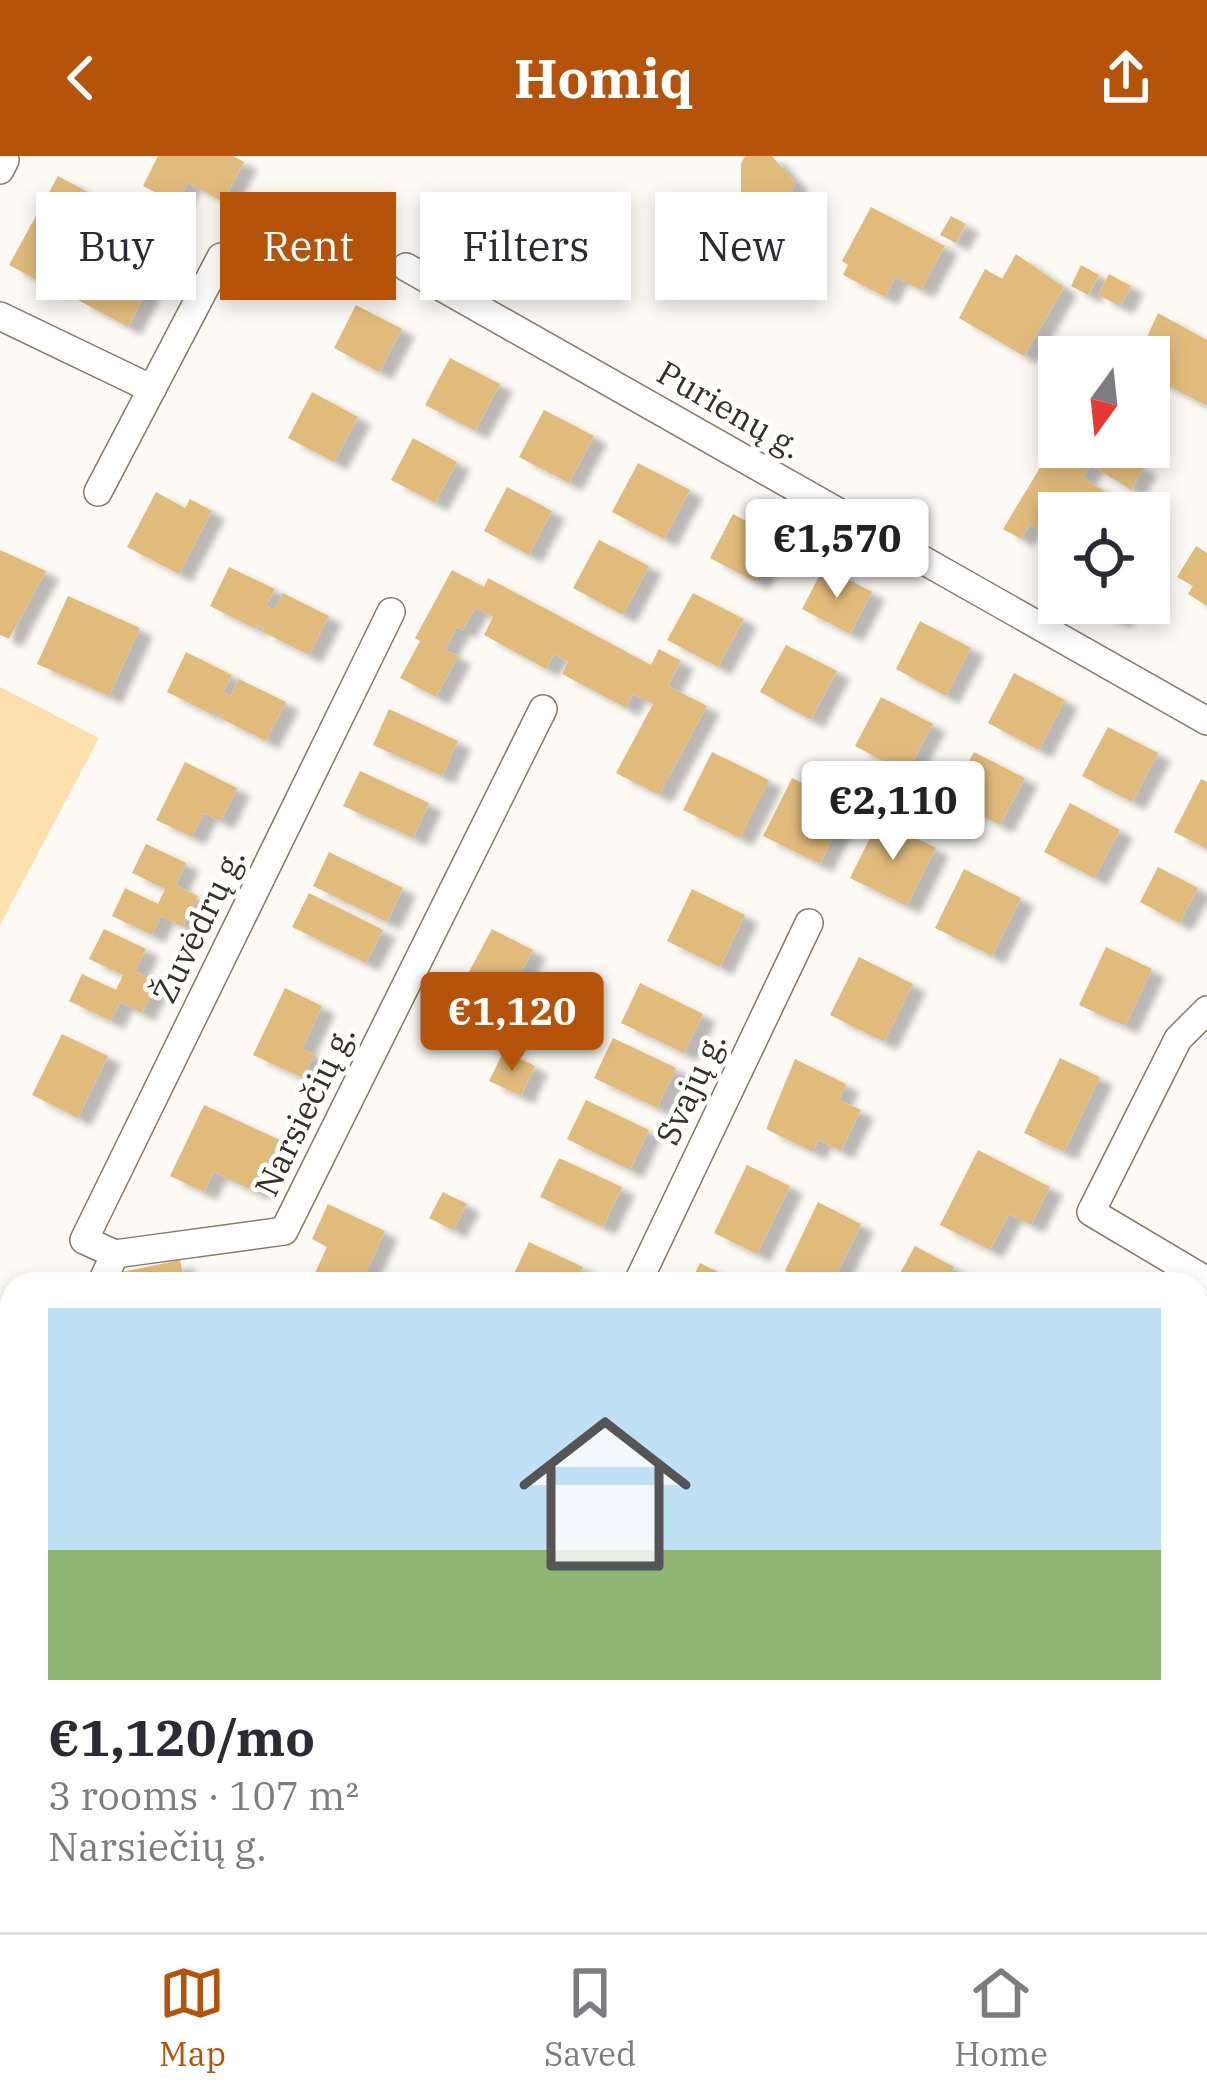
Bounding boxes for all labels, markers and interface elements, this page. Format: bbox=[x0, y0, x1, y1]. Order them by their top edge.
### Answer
text: Homiq bbox=[514, 43, 693, 113]
icon: back bbox=[48, 45, 114, 111]
icon: share bbox=[1093, 45, 1159, 111]
chip: Buy bbox=[36, 192, 196, 300]
chip: Rent bbox=[220, 192, 396, 300]
chip: Filters bbox=[420, 192, 631, 300]
chip: New bbox=[655, 192, 827, 300]
north arrow bbox=[1038, 336, 1170, 468]
map controls bbox=[1038, 336, 1170, 624]
street label: Purienų g. bbox=[650, 350, 810, 468]
button: locate bbox=[1038, 492, 1170, 624]
pin: €1,570 bbox=[739, 499, 935, 601]
text: €1,570 bbox=[773, 512, 901, 563]
pin: €2,110 bbox=[795, 761, 991, 863]
text: €2,110 bbox=[829, 774, 957, 825]
street label: Žuvėdrų g. bbox=[142, 840, 254, 1010]
pin: €1,120 bbox=[414, 972, 610, 1074]
text: €1,120 bbox=[448, 985, 576, 1036]
street label: Narsiečių g. bbox=[244, 1017, 364, 1203]
street label: Svajų g. bbox=[645, 1025, 735, 1151]
icon: home bbox=[497, 1386, 713, 1602]
text: €1,120/mo bbox=[48, 1704, 315, 1770]
text: 3 rooms · 107 m² bbox=[48, 1770, 359, 1821]
text: Narsiečių g. bbox=[48, 1821, 267, 1872]
tab: Map bbox=[159, 1960, 226, 2075]
tab: Saved bbox=[544, 1960, 636, 2075]
tab: Home bbox=[954, 1960, 1048, 2075]

